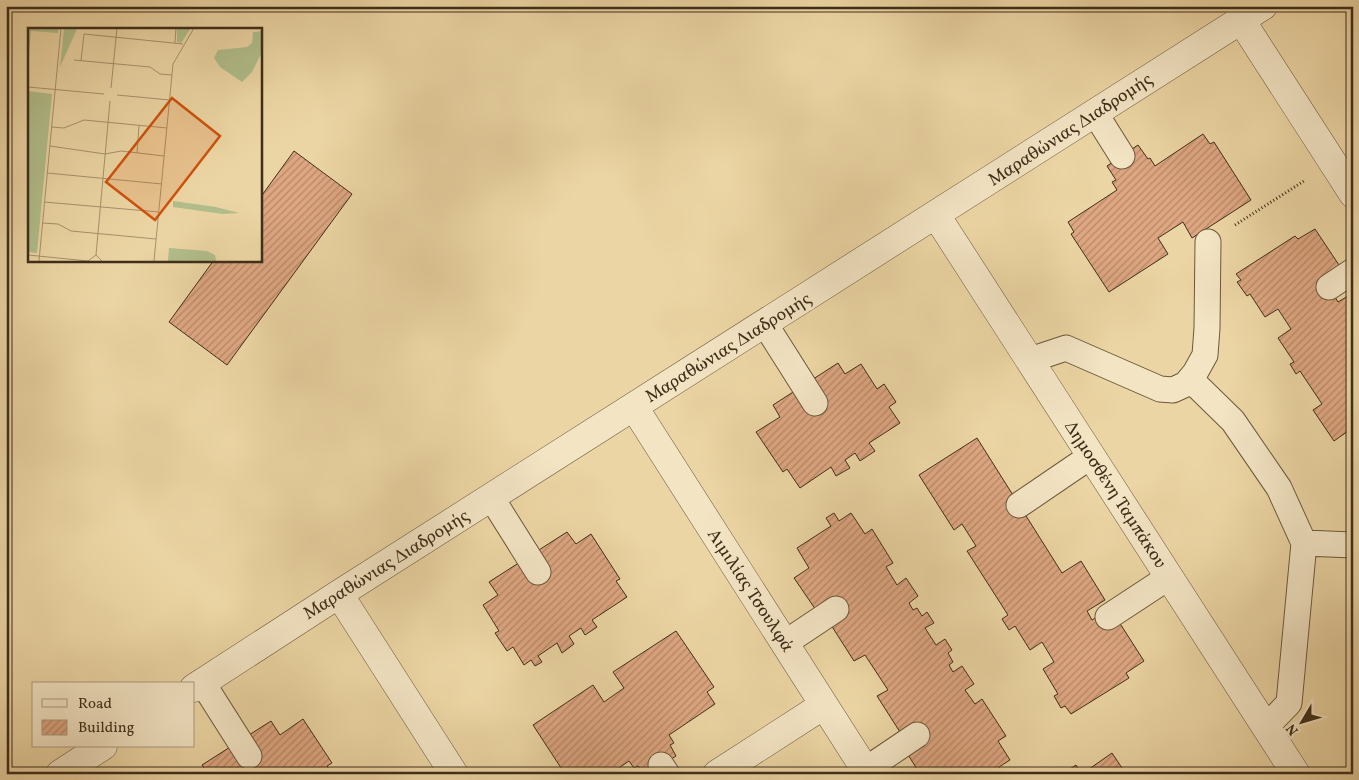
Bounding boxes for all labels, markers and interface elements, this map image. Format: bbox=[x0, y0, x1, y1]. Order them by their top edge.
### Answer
inset map bbox=[28, 28, 261, 261]
street label: Μαραθώνιας Διαδρομής bbox=[984, 68, 1158, 193]
street label: Μαραθώνιας Διαδρομής bbox=[641, 287, 817, 410]
street label: Δημοσθένη Ταμπάκου bbox=[1058, 416, 1172, 574]
street label: Μαραθώνιας Διαδρομής bbox=[299, 504, 475, 627]
street label: Αιμιλίας Τσουλφά bbox=[700, 524, 799, 658]
legend bbox=[32, 682, 195, 748]
text: Road bbox=[78, 694, 112, 715]
north arrow bbox=[1276, 698, 1326, 748]
text: Building bbox=[78, 718, 135, 739]
text: N bbox=[1282, 719, 1304, 739]

